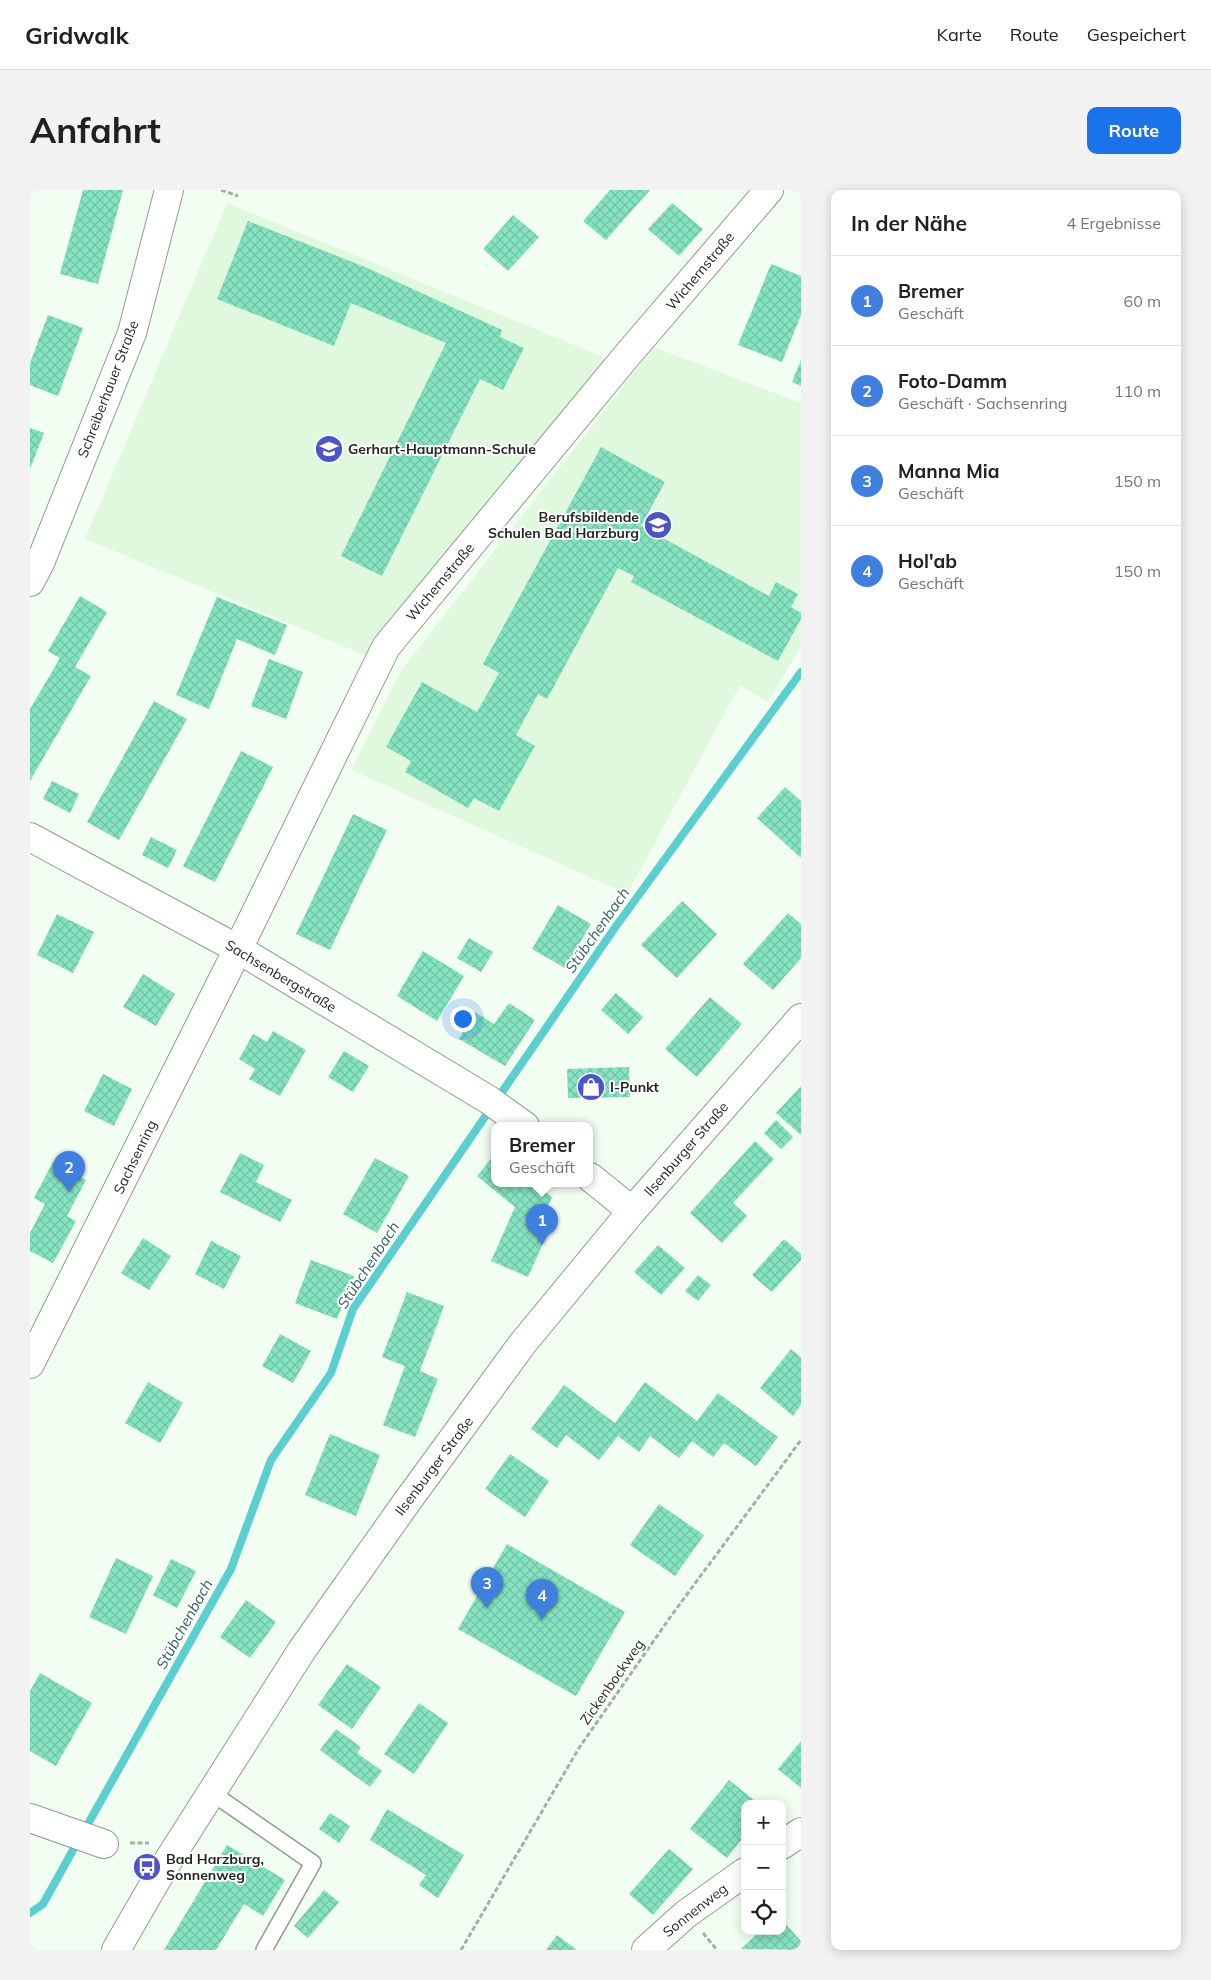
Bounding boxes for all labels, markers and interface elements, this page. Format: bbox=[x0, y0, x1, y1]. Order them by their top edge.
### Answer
text: Gridwalk bbox=[25, 20, 129, 50]
text: Karte bbox=[937, 23, 982, 46]
text: Route bbox=[1010, 23, 1059, 46]
text: Gespeichert bbox=[1087, 23, 1186, 46]
button: Route bbox=[1087, 107, 1181, 154]
text: Anfahrt bbox=[30, 108, 161, 152]
text: In der Nähe bbox=[851, 210, 967, 236]
text: 4 Ergebnisse bbox=[1066, 213, 1161, 233]
street label: Wichernstraße bbox=[662, 228, 738, 314]
text: Bremer bbox=[898, 279, 964, 303]
text: 1 bbox=[862, 291, 872, 311]
text: 60 m bbox=[1124, 291, 1161, 311]
text: Geschäft bbox=[898, 303, 964, 323]
street label: Schreiberhauer Straße bbox=[74, 318, 142, 460]
text: Foto-Damm bbox=[898, 369, 1007, 393]
text: 2 bbox=[862, 381, 872, 401]
text: 110 m bbox=[1114, 381, 1161, 401]
text: Geschäft · Sachsenring bbox=[898, 393, 1067, 413]
school or university icon: Gerhart-Hauptmann-Schule bbox=[314, 434, 344, 464]
place label: Gerhart-Hauptmann-Schule bbox=[348, 440, 536, 458]
text: Manna Mia bbox=[898, 459, 999, 483]
text: 3 bbox=[862, 471, 872, 491]
text: 150 m bbox=[1114, 471, 1161, 491]
text: Geschäft bbox=[898, 483, 964, 503]
place label: Berufsbildende Schulen Bad Harzburg bbox=[488, 508, 639, 542]
school or university icon: Berufsbildende Schulen Bad Harzburg bbox=[643, 510, 673, 540]
street label: Wichernstraße bbox=[402, 539, 478, 625]
text: Hol'ab bbox=[898, 549, 957, 573]
text: 4 bbox=[862, 561, 872, 581]
text: 150 m bbox=[1114, 561, 1161, 581]
text: Geschäft bbox=[898, 573, 964, 593]
water label: Stübchenbach bbox=[561, 884, 633, 976]
street label: Sachsenbergstraße bbox=[222, 936, 340, 1016]
your location bbox=[450, 1006, 476, 1032]
shop icon: I-Punkt bbox=[576, 1072, 606, 1102]
place label: I-Punkt bbox=[610, 1078, 660, 1096]
street label: Ilsenburger Straße bbox=[640, 1098, 732, 1200]
street label: Sachsenring bbox=[109, 1117, 161, 1197]
popup bbox=[491, 1122, 593, 1187]
text: Bremer bbox=[509, 1133, 575, 1157]
pin: 2 bbox=[53, 1151, 85, 1192]
text: Geschäft bbox=[509, 1157, 575, 1177]
pin: 1 bbox=[526, 1204, 558, 1245]
water label: Stübchenbach bbox=[333, 1218, 403, 1312]
street label: Ilsenburger Straße bbox=[391, 1413, 477, 1519]
pin: 3 bbox=[471, 1567, 503, 1608]
water label: Stübchenbach bbox=[152, 1576, 217, 1672]
pin: 4 bbox=[526, 1579, 558, 1620]
street label: Zickenbockweg bbox=[576, 1636, 648, 1728]
map controls bbox=[741, 1800, 786, 1935]
button: + bbox=[741, 1800, 786, 1845]
button: − bbox=[741, 1845, 786, 1890]
place label: Bad Harzburg, Sonnenweg bbox=[166, 1850, 264, 1884]
bus stop icon: Bad Harzburg, Sonnenweg bbox=[132, 1852, 162, 1882]
street label: Sonnenweg bbox=[659, 1879, 731, 1941]
button: locate bbox=[741, 1890, 786, 1935]

